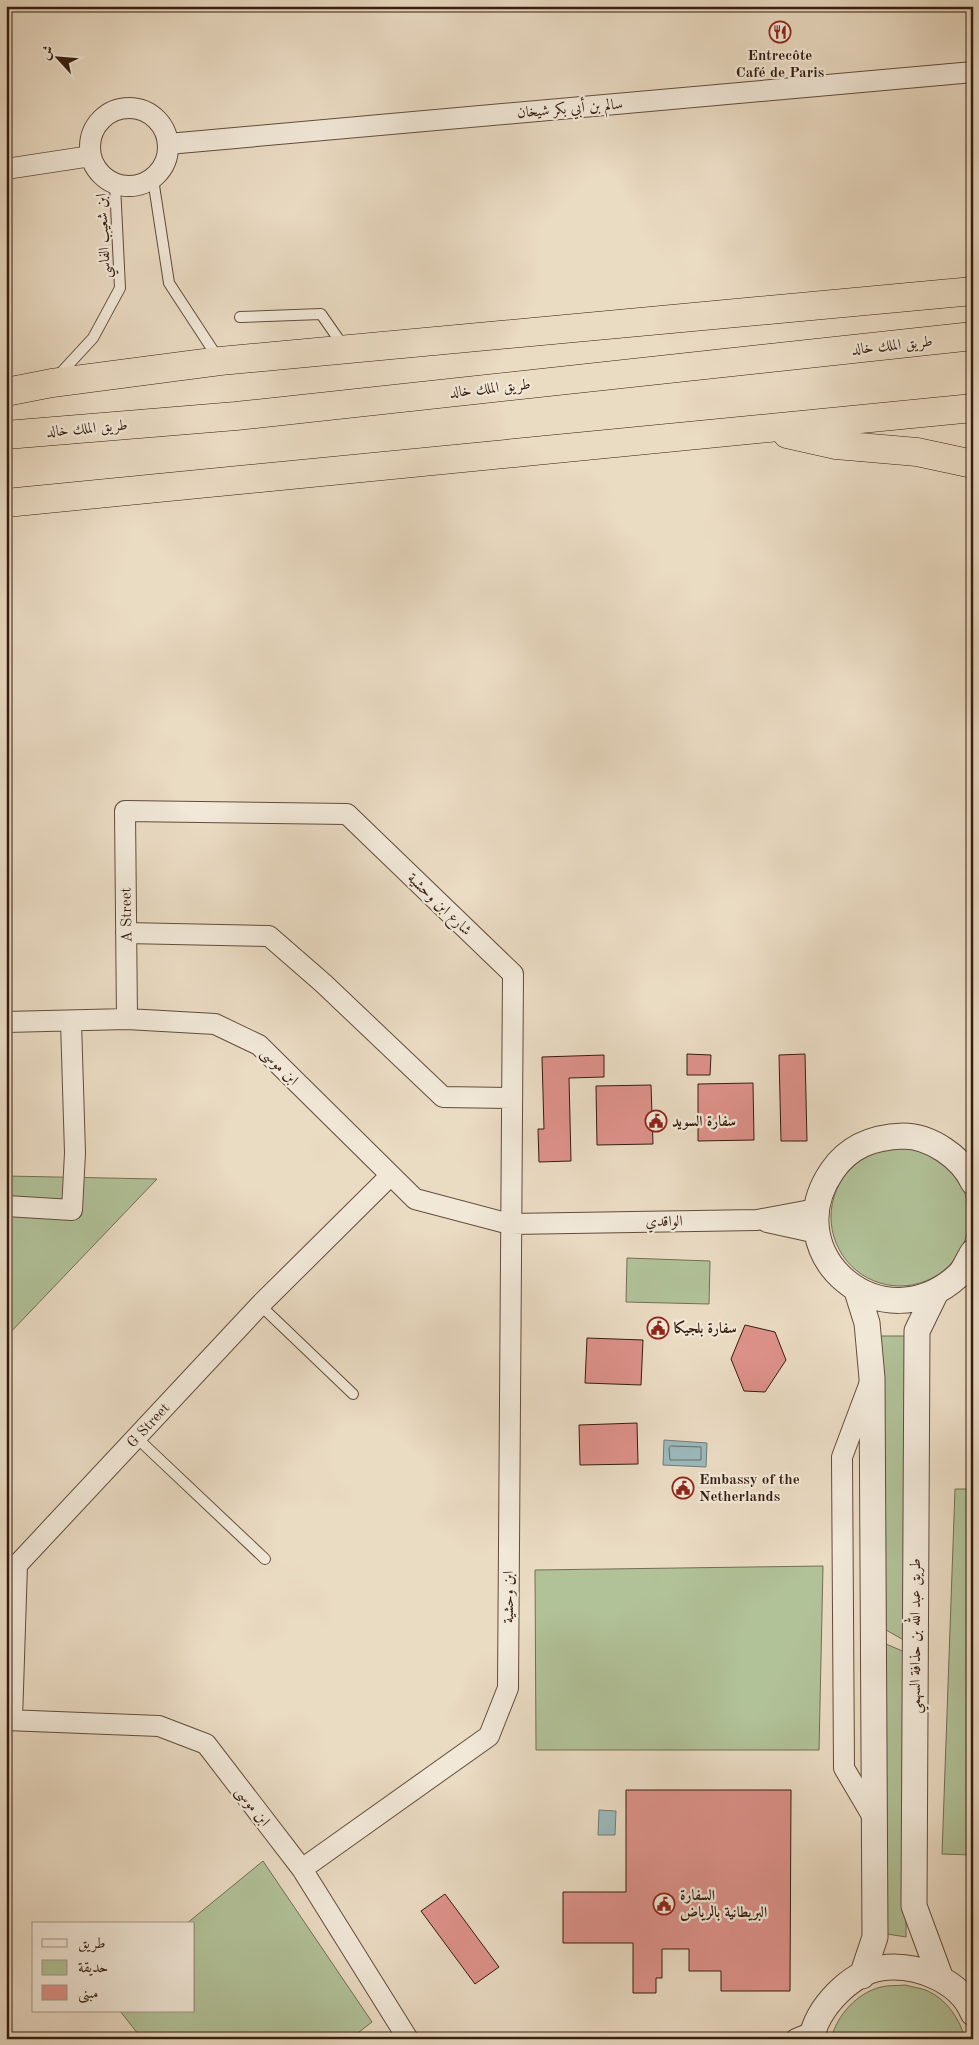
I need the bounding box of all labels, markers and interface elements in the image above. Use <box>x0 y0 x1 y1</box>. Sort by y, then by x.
restaurant icon: Entrecôte Café de Paris <box>768 20 792 44</box>
north arrow <box>32 32 82 82</box>
text: ش <box>38 43 57 62</box>
place label: Entrecôte Café de Paris <box>736 49 824 81</box>
street label: سالم بن أبي بكر شيخان <box>516 92 624 126</box>
street label: ابن شعيب الفاسي <box>95 193 119 279</box>
street label: طريق الملك خالد <box>851 335 934 359</box>
street label: طريق الملك خالد <box>449 378 532 402</box>
street label: طريق الملك خالد <box>46 418 128 442</box>
street label: شارع ابن وحشية <box>401 871 474 942</box>
street label: A Street <box>120 887 135 943</box>
street label: ابن موسى <box>256 1046 300 1090</box>
public building icon: سفارة السويد <box>644 1109 668 1133</box>
place label: سفارة السويد <box>672 1114 736 1130</box>
street label: الواقدي <box>645 1215 683 1233</box>
public building icon: سفارة بلجيكا <box>646 1316 670 1340</box>
place label: سفارة بلجيكا <box>674 1319 737 1337</box>
street label: G Street <box>125 1401 173 1451</box>
place label: Embassy of the Netherlands <box>699 1473 800 1505</box>
public building icon: Embassy of the Netherlands <box>671 1476 695 1500</box>
street label: طريق عبد الله بن حذافة السهمي <box>903 1558 929 1714</box>
street label: ابن وحشية <box>502 1571 517 1623</box>
street label: ابن موسى <box>230 1784 272 1831</box>
place label: السفارة البريطانية بالرياض <box>680 1888 767 1922</box>
public building icon: السفارة البريطانية بالرياض <box>652 1892 676 1916</box>
legend <box>32 1922 195 2012</box>
text: طريق <box>78 1937 105 1953</box>
text: حديقة <box>78 1961 108 1976</box>
text: مبنى <box>78 1987 98 2004</box>

